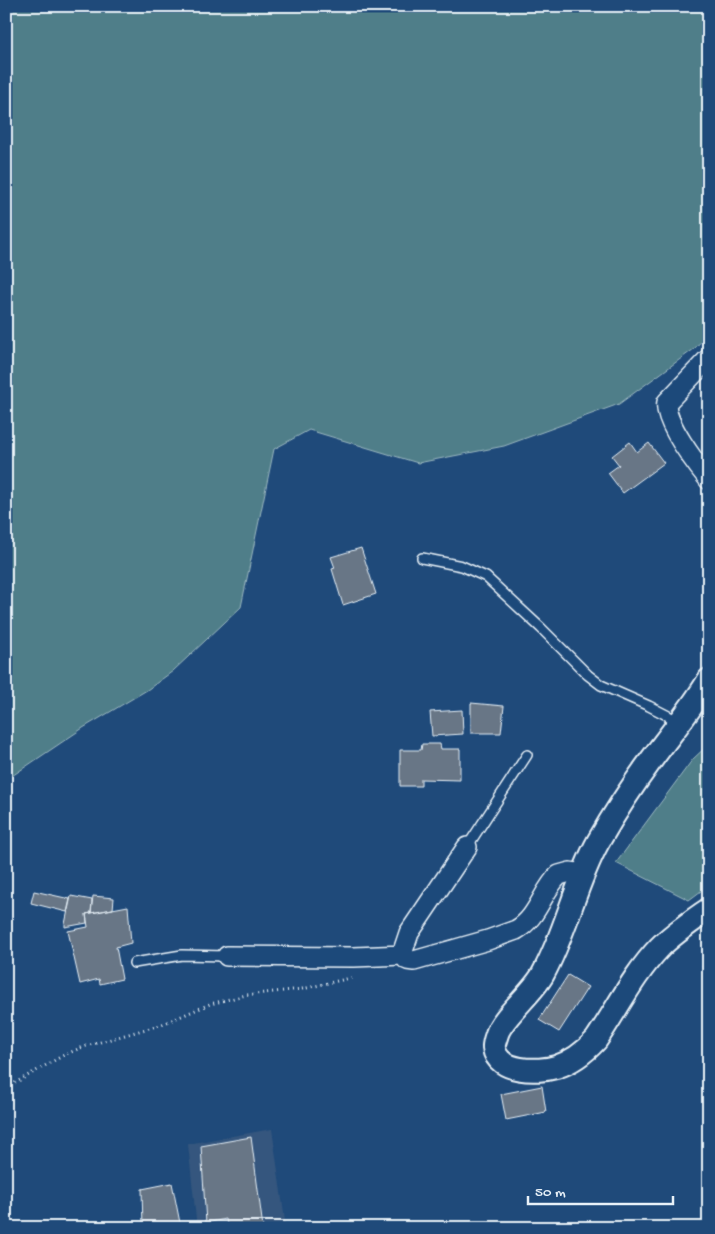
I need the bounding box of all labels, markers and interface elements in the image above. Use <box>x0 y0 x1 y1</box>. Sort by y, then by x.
scale bar <box>528 1174 672 1206</box>
text: 50 m <box>535 1184 566 1202</box>

